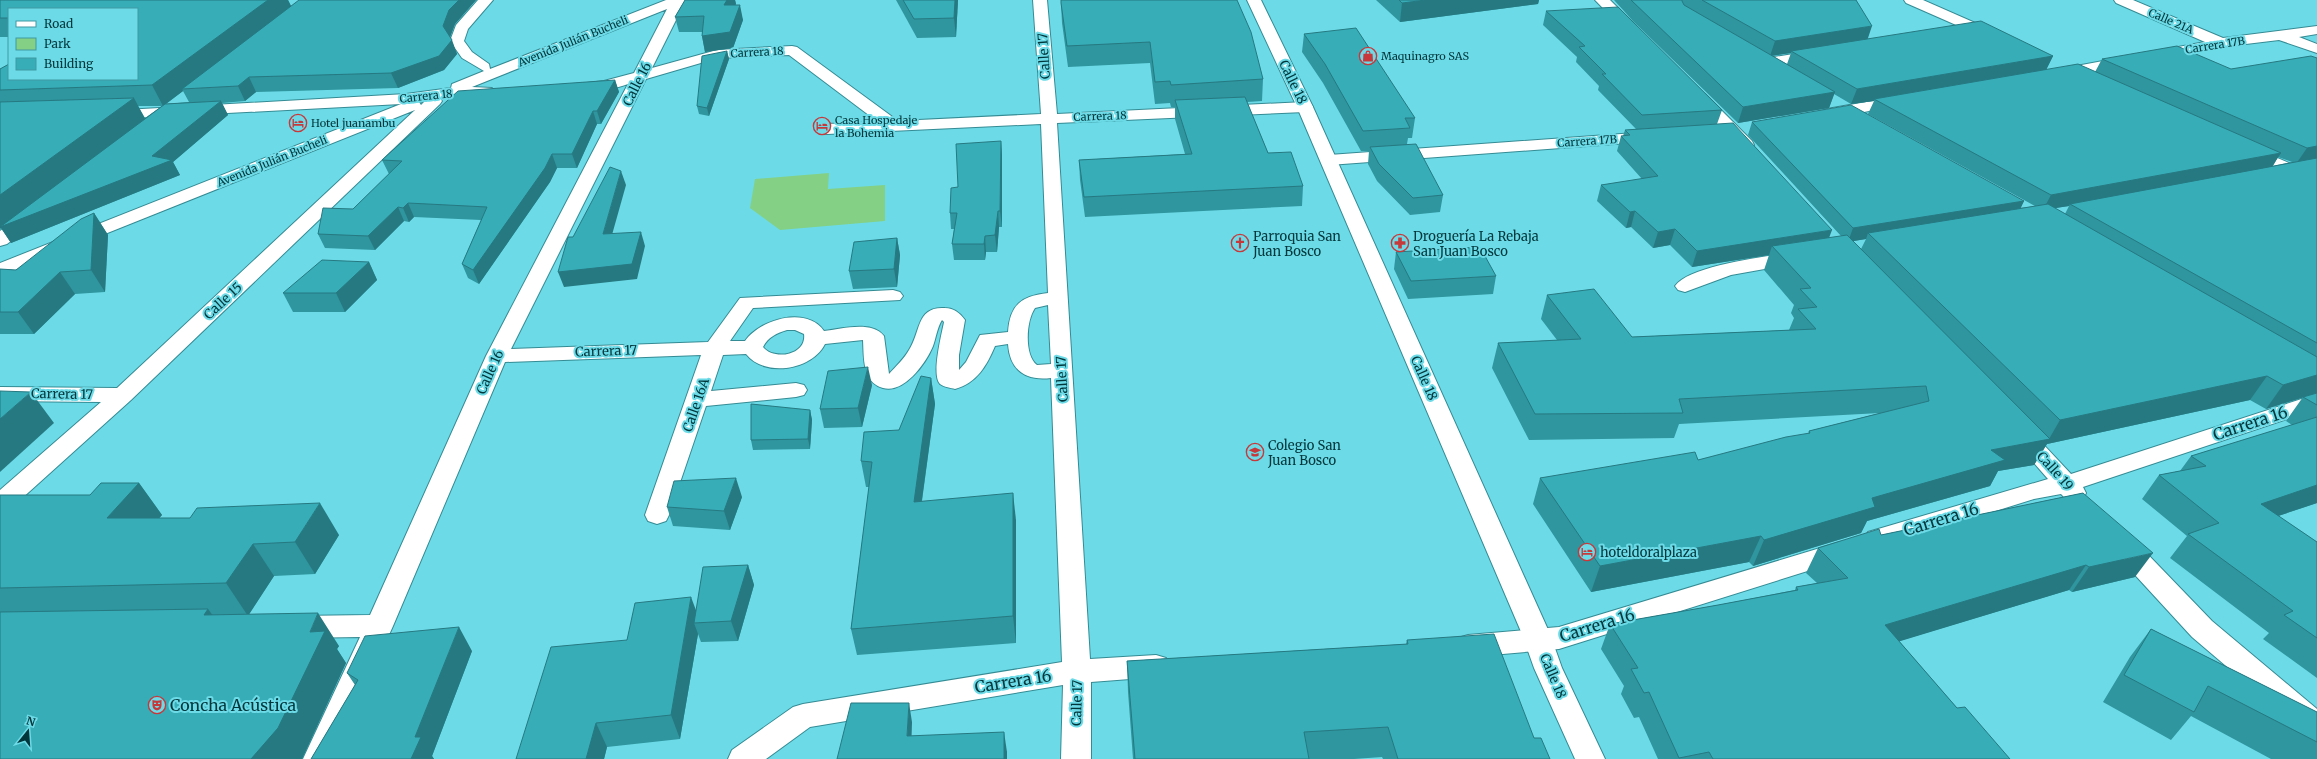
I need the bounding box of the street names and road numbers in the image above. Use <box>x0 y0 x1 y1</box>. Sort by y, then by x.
street label: Calle 21A <box>2146 5 2196 37</box>
street label: Avenida Julián Bucheli <box>515 12 631 70</box>
street label: Calle 17 <box>1034 32 1054 80</box>
street label: Carrera 17B <box>2184 33 2246 57</box>
street label: Carrera 18 <box>730 44 784 60</box>
street label: Calle 18 <box>1275 57 1311 107</box>
street label: Calle 16 <box>619 59 655 109</box>
street label: Carrera 18 <box>399 86 454 106</box>
street label: Carrera 18 <box>1073 108 1127 124</box>
street label: Avenida Julián Bucheli <box>214 132 330 190</box>
street label: Carrera 17B <box>1557 132 1618 150</box>
street label: Calle 15 <box>200 279 246 323</box>
street label: Carrera 17 <box>575 341 638 361</box>
street label: Calle 16 <box>473 347 507 397</box>
street label: Calle 18 <box>1407 353 1441 403</box>
street label: Calle 17 <box>1052 355 1072 402</box>
street label: Calle 16A <box>679 375 713 434</box>
street label: Carrera 17 <box>31 385 94 403</box>
street label: Carrera 16 <box>2210 401 2290 444</box>
street label: Calle 19 <box>2033 448 2077 494</box>
street label: Carrera 16 <box>1901 498 1981 540</box>
street label: Carrera 16 <box>1557 604 1637 646</box>
street label: Calle 18 <box>1536 651 1570 701</box>
street label: Carrera 16 <box>973 665 1053 697</box>
street label: Calle 17 <box>1068 679 1086 726</box>

